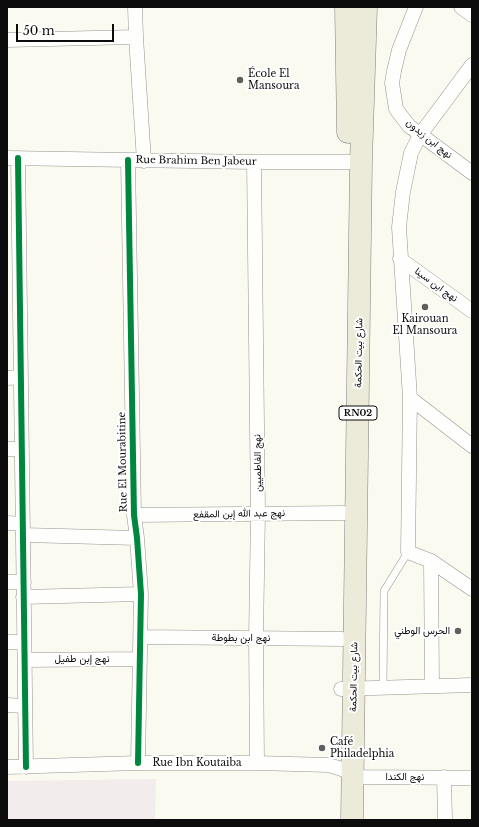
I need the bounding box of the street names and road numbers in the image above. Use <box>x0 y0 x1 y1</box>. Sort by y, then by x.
street label: نهج ابن زيدون <box>403 117 455 161</box>
street label: Rue Brahim Ben Jabeur <box>135 154 257 168</box>
street label: نهج ابن سينا <box>412 265 460 305</box>
street label: شارع بيت الحكمة <box>352 318 366 388</box>
road number: RN02 <box>339 406 377 420</box>
street label: Rue El Mourabitine <box>116 412 130 512</box>
street label: نهج الفاطميين <box>251 434 265 492</box>
street label: نهج عبد الله إبن المقفع <box>193 507 285 521</box>
street label: نهج ابن بطوطة <box>212 632 270 644</box>
street label: شارع بيت الحكمة <box>347 642 361 712</box>
street label: نهج إبن طفيل <box>54 653 110 665</box>
street label: Rue Ibn Koutaiba <box>152 757 242 769</box>
street label: نهج الكندا <box>386 771 424 783</box>

